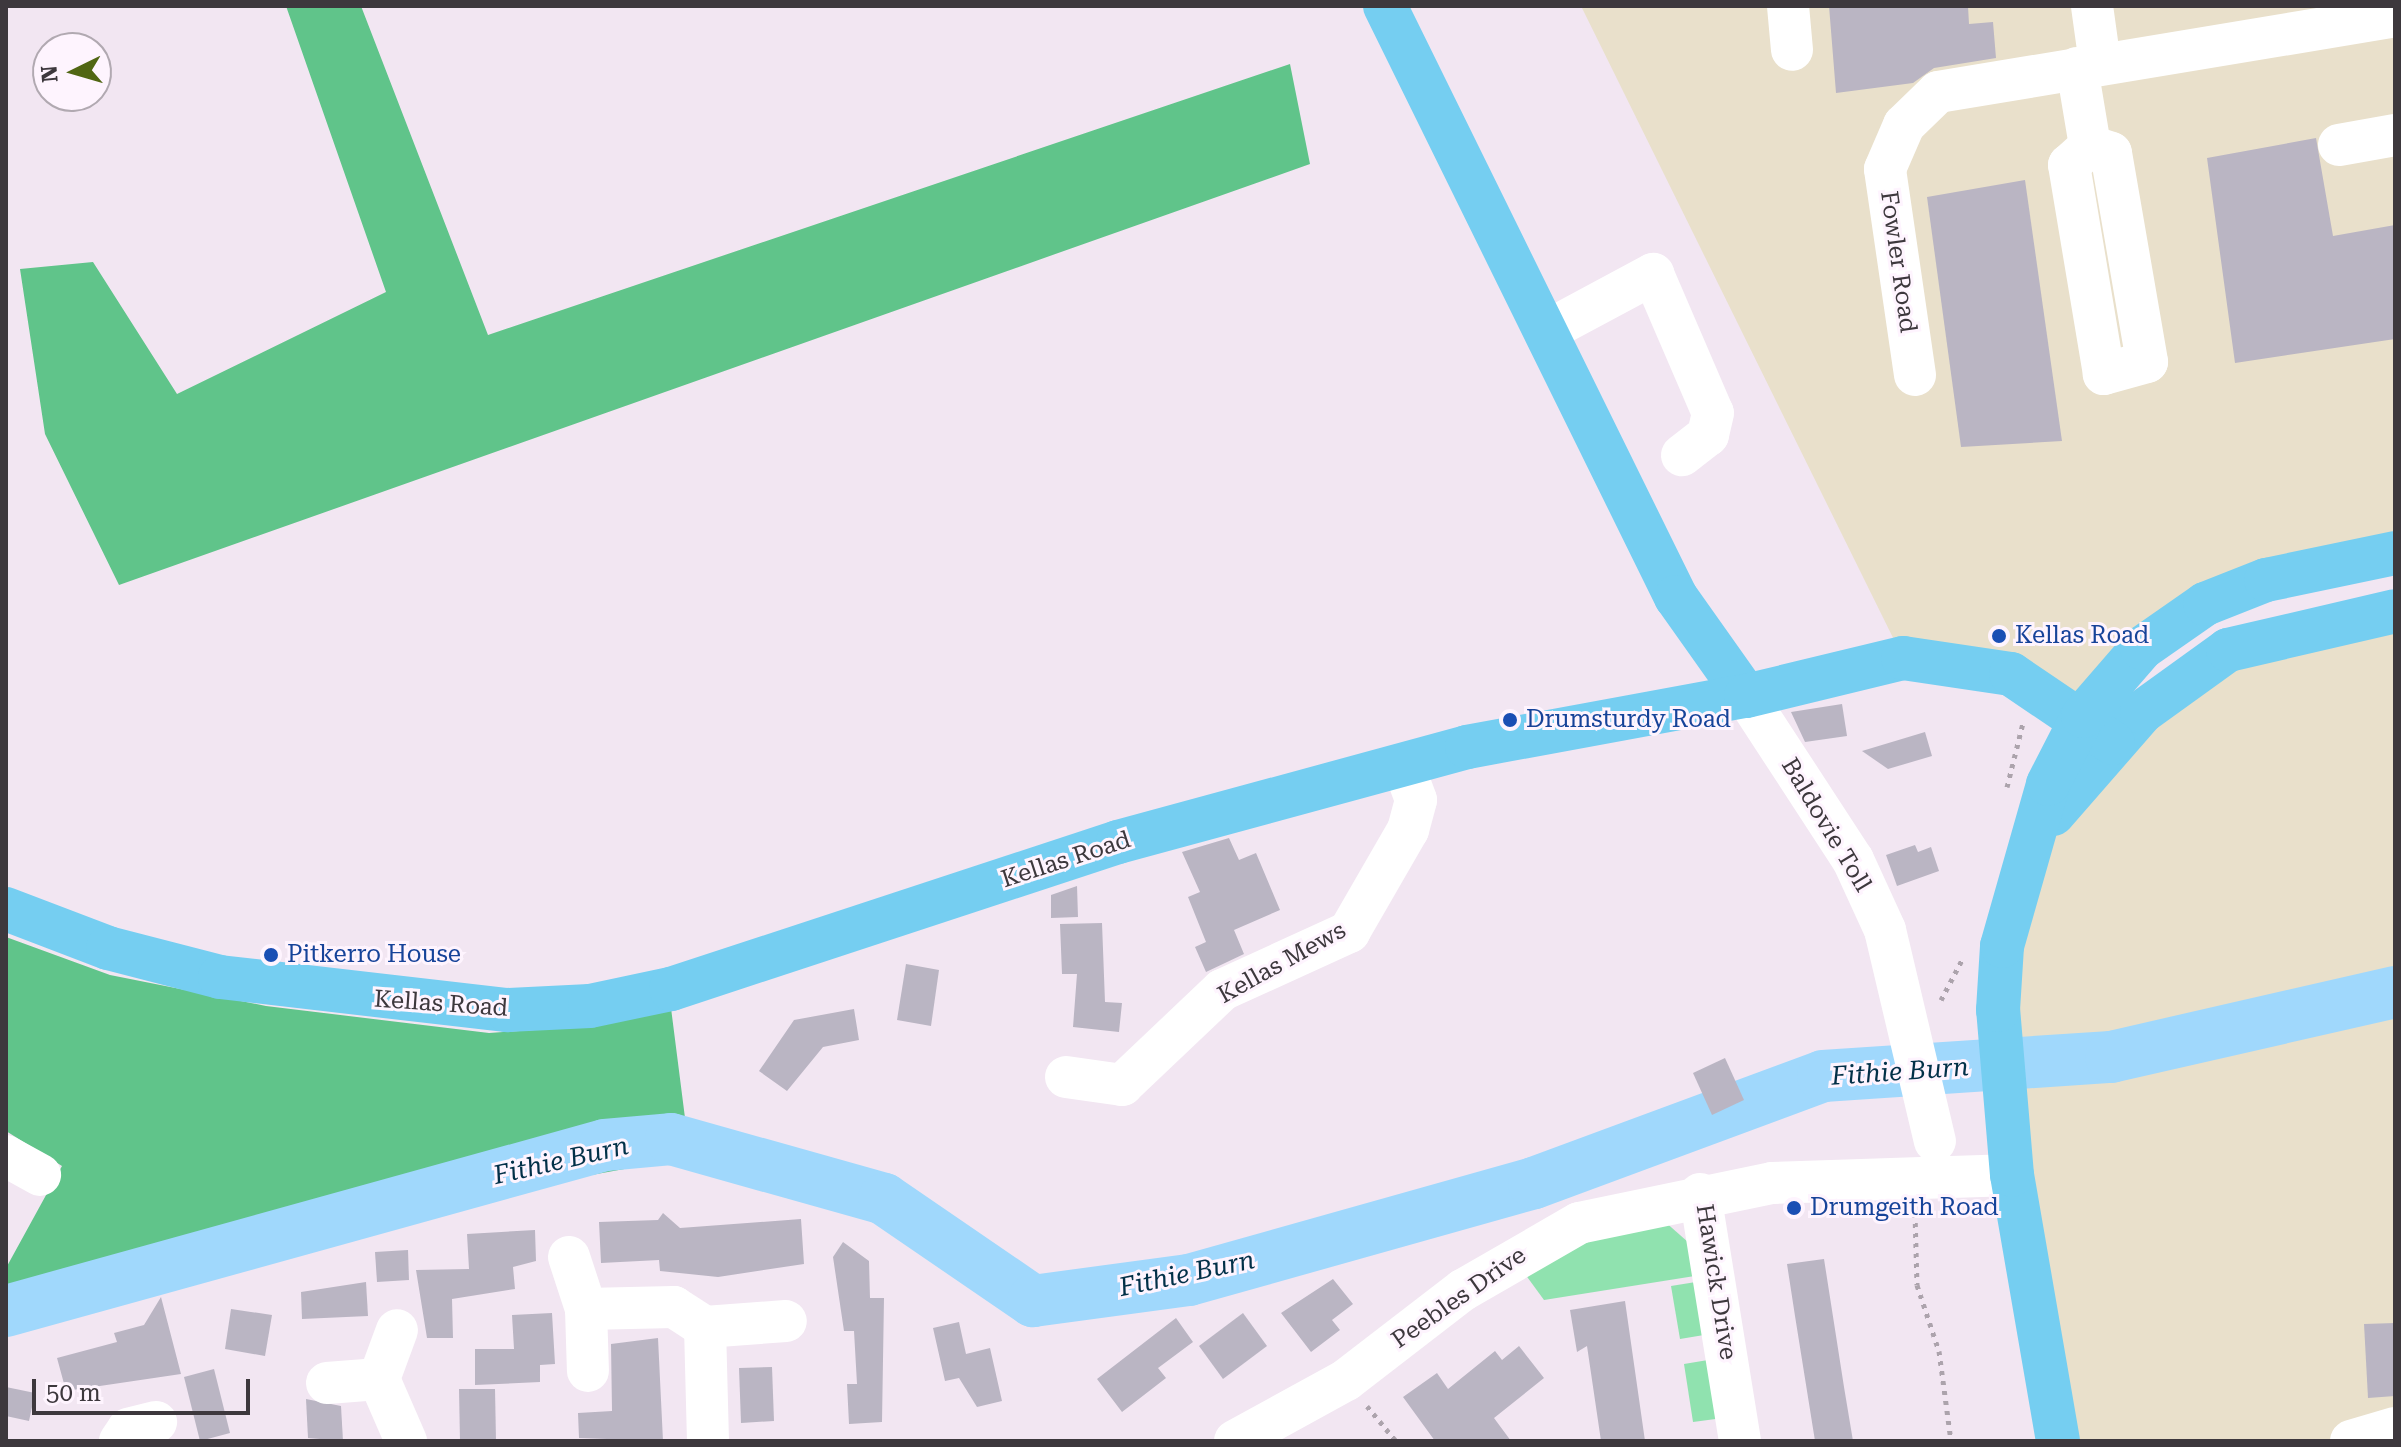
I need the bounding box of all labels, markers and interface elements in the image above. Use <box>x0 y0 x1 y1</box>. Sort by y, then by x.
north arrow <box>32 32 112 112</box>
text: N <box>36 64 63 84</box>
street label: Fowler Road <box>1874 189 1922 335</box>
place label: Kellas Road <box>2015 622 2149 650</box>
marker: Kellas Road <box>1990 627 2008 645</box>
place label: Drumsturdy Road <box>1526 706 1731 734</box>
marker: Drumsturdy Road <box>1501 711 1519 729</box>
street label: Baldovie Toll <box>1775 753 1877 897</box>
street label: Kellas Road <box>998 826 1134 894</box>
street label: Kellas Mews <box>1213 916 1351 1010</box>
place label: Pitkerro House <box>287 941 461 969</box>
marker: Pitkerro House <box>262 946 280 964</box>
street label: Kellas Road <box>373 985 509 1023</box>
water label: Fithie Burn <box>1830 1052 1970 1092</box>
water label: Fithie Burn <box>490 1130 632 1192</box>
place label: Drumgeith Road <box>1810 1194 1999 1222</box>
marker: Drumgeith Road <box>1785 1199 1803 1217</box>
street label: Hawick Drive <box>1689 1202 1743 1362</box>
street label: Peebles Drive <box>1386 1241 1532 1355</box>
water label: Fithie Burn <box>1116 1244 1258 1304</box>
scale bar <box>36 1363 254 1413</box>
text: 50 m <box>46 1379 101 1407</box>

